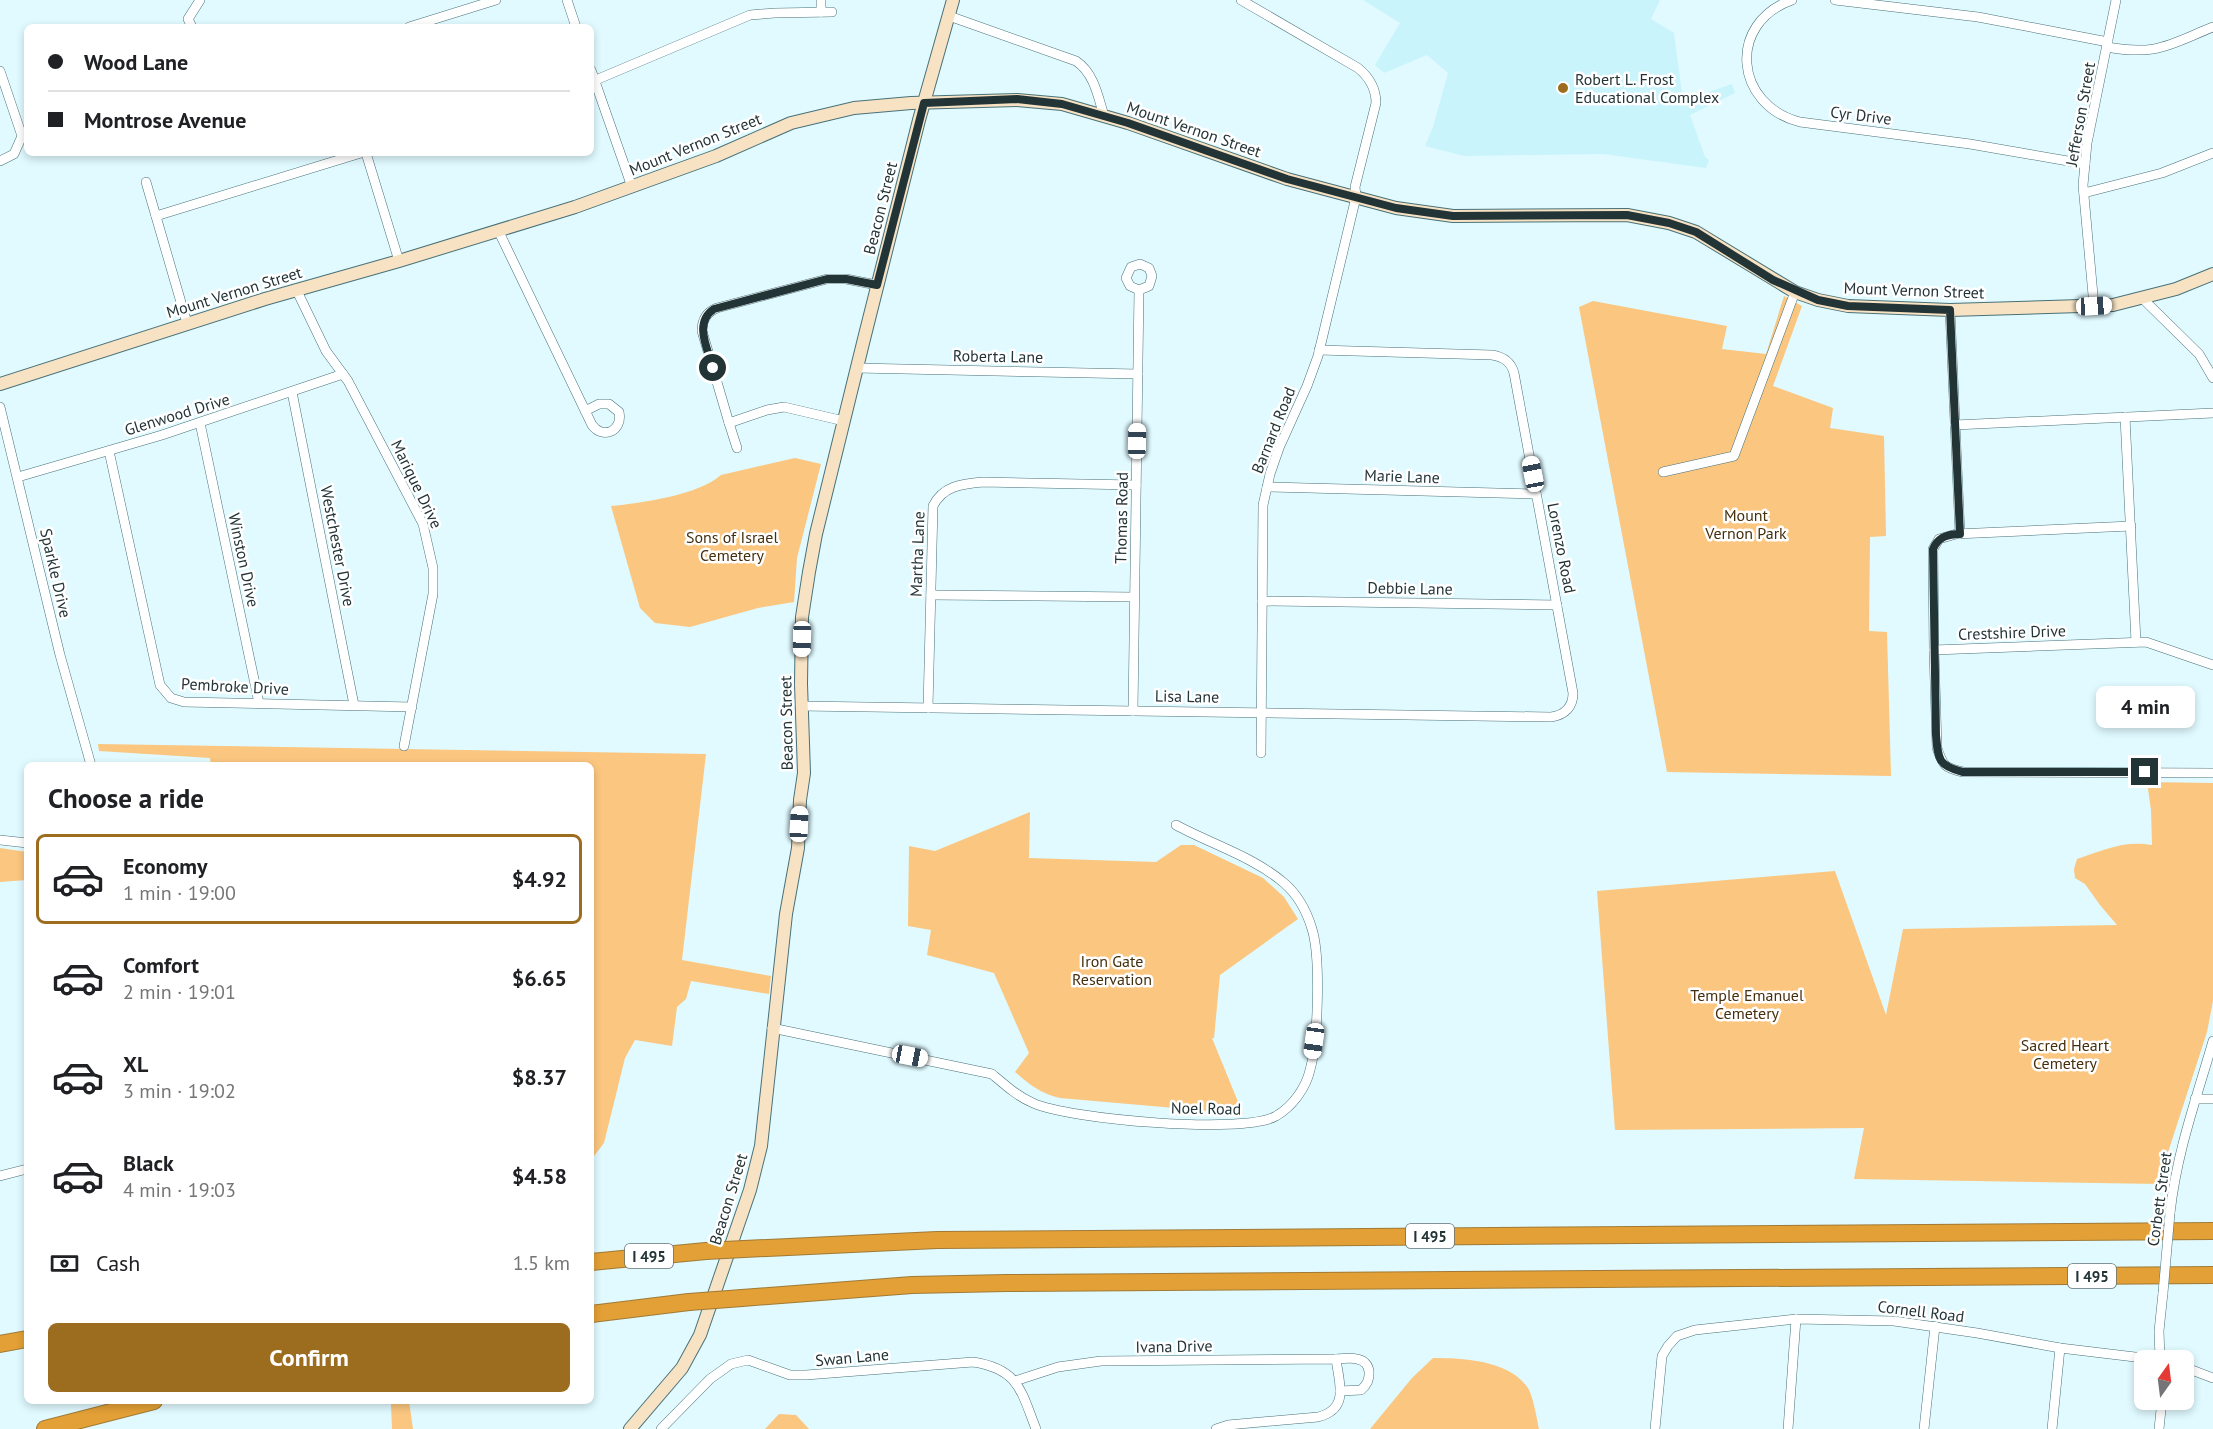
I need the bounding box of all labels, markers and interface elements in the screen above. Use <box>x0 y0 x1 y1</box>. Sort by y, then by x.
text: Wood Lane <box>84 48 188 76</box>
street label: Jefferson Street <box>2061 60 2099 169</box>
place label: Robert L. Frost Educational Complex <box>1575 69 1719 107</box>
marker: Robert L. Frost Educational Complex <box>1556 81 1570 95</box>
street label: Mount Vernon Street <box>1124 97 1264 162</box>
street label: Cyr Drive <box>1829 101 1893 129</box>
text: Montrose Avenue <box>84 106 246 134</box>
street label: Mount Vernon Street <box>626 108 765 180</box>
street label: Beacon Street <box>859 159 901 256</box>
street label: Mount Vernon Street <box>164 262 305 322</box>
street label: Mount Vernon Street <box>1843 278 1985 302</box>
car <box>2076 296 2112 316</box>
street label: Roberta Lane <box>953 345 1043 367</box>
route start <box>699 354 726 381</box>
street label: Barnard Road <box>1247 384 1299 476</box>
street label: Glenwood Drive <box>122 389 232 439</box>
car <box>1128 423 1146 459</box>
street label: Marique Drive <box>387 437 447 531</box>
car <box>1521 455 1545 493</box>
street label: Marie Lane <box>1364 465 1440 487</box>
street label: Thomas Road <box>1110 472 1132 564</box>
street label: Westchester Drive <box>316 484 360 608</box>
street label: Lorenzo Road <box>1543 501 1581 595</box>
park label: Mount Vernon Park <box>1704 505 1787 543</box>
street label: Winston Drive <box>224 511 264 609</box>
street label: Martha Lane <box>906 511 928 597</box>
street label: Sparkle Drive <box>36 526 76 620</box>
park label: Sons of Israel Cemetery <box>686 527 778 565</box>
street label: Debbie Lane <box>1367 577 1453 599</box>
street label: Crestshire Drive <box>1958 620 2066 644</box>
car <box>793 621 811 657</box>
street label: Pembroke Drive <box>181 673 289 699</box>
street label: Beacon Street <box>775 675 797 771</box>
street label: Lisa Lane <box>1155 685 1219 707</box>
callout: 4 min <box>2096 685 2194 727</box>
text: 4 min <box>2121 694 2170 720</box>
route end <box>2131 758 2158 785</box>
text: Choose a ride <box>48 781 204 815</box>
car <box>789 806 809 842</box>
icon: car <box>51 852 105 906</box>
text: Economy <box>123 852 207 880</box>
text: $4.92 <box>512 865 567 893</box>
text: 1 min · 19:00 <box>123 880 236 906</box>
icon: car <box>51 951 105 1005</box>
text: Comfort <box>123 951 199 979</box>
park label: Iron Gate Reservation <box>1072 951 1152 989</box>
text: $6.65 <box>512 964 567 992</box>
text: 2 min · 19:01 <box>123 979 236 1005</box>
park label: Temple Emanuel Cemetery <box>1690 985 1804 1023</box>
car <box>1303 1022 1325 1060</box>
park label: Sacred Heart Cemetery <box>2021 1035 2110 1073</box>
car <box>891 1044 929 1068</box>
icon: car <box>51 1050 105 1104</box>
text: XL <box>123 1050 148 1078</box>
text: $8.37 <box>512 1063 567 1091</box>
text: 3 min · 19:02 <box>123 1078 236 1104</box>
street label: Noel Road <box>1171 1097 1241 1119</box>
icon: car <box>51 1149 105 1203</box>
text: Black <box>123 1149 174 1177</box>
street label: Beacon Street <box>705 1150 752 1247</box>
street label: Corbett Street <box>2142 1150 2176 1248</box>
text: $4.58 <box>512 1162 567 1190</box>
text: 4 min · 19:03 <box>123 1177 236 1203</box>
road number: I 495 <box>1406 1224 1454 1248</box>
road number: I 495 <box>625 1244 673 1268</box>
icon: cash <box>48 1247 81 1280</box>
text: Cash <box>96 1249 140 1277</box>
text: 1.5 km <box>513 1250 570 1276</box>
road number: I 495 <box>2068 1264 2116 1288</box>
street label: Cornell Road <box>1877 1296 1965 1326</box>
button: Confirm <box>48 1323 570 1392</box>
street label: Ivana Drive <box>1135 1335 1213 1357</box>
street label: Swan Lane <box>814 1344 890 1370</box>
north arrow <box>2134 1350 2194 1410</box>
map controls <box>2134 1350 2194 1410</box>

